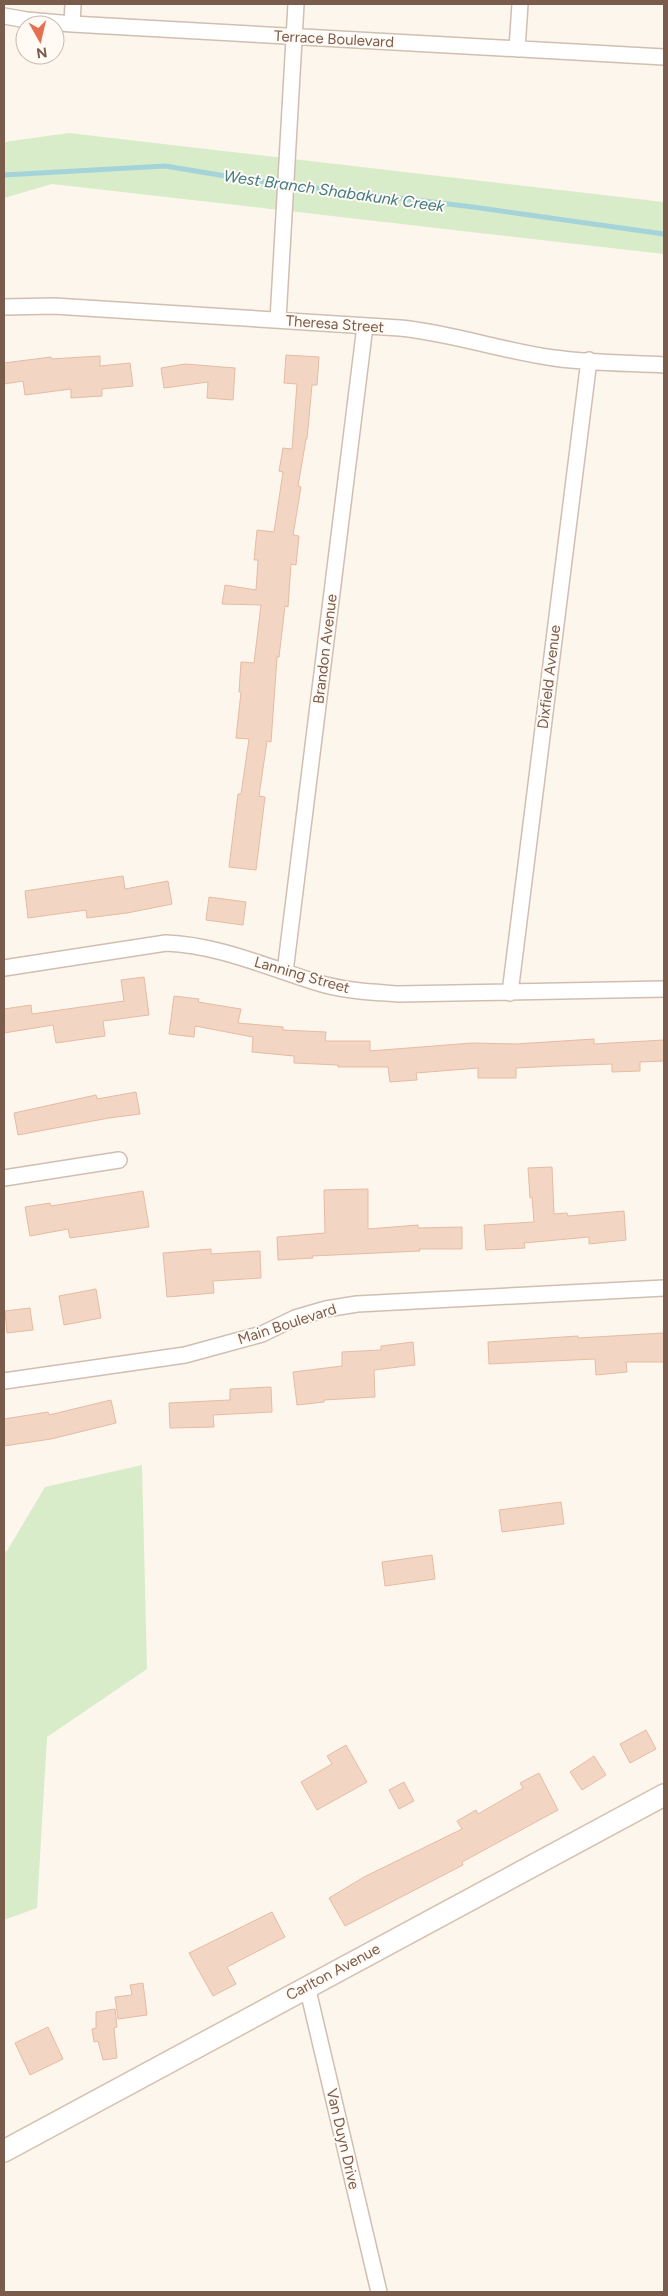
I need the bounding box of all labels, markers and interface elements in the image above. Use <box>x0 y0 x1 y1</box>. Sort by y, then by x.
north arrow <box>15 15 65 65</box>
street label: Terrace Boulevard <box>274 27 394 51</box>
text: N <box>35 43 48 62</box>
water label: West Branch Shabakunk Creek <box>222 166 447 216</box>
street label: Theresa Street <box>285 312 385 336</box>
street label: Brandon Avenue <box>309 593 341 705</box>
street label: Dixfield Avenue <box>534 624 564 730</box>
street label: Lanning Street <box>252 953 352 997</box>
street label: Main Boulevard <box>235 1300 339 1348</box>
street label: Carlton Avenue <box>283 1940 383 2004</box>
street label: Van Duyn Drive <box>323 2087 363 2191</box>

